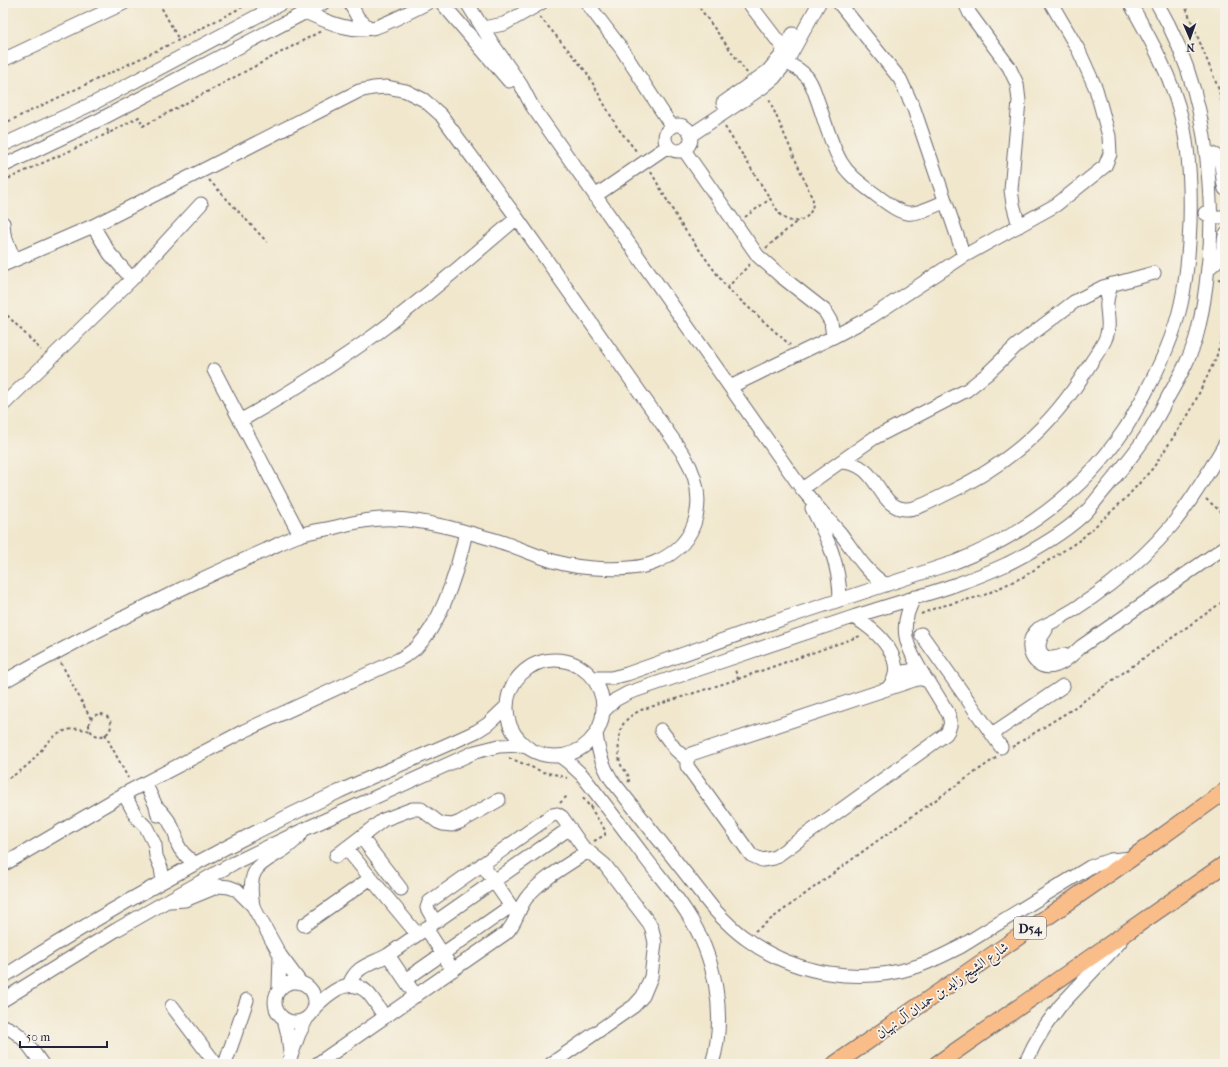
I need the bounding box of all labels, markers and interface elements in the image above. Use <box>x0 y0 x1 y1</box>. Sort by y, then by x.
north arrow <box>1170 18 1210 58</box>
text: N <box>1185 41 1195 54</box>
road number: D54 <box>1014 917 1046 939</box>
street label: شارع الشيخ زايد بن حمدان آل نهيان <box>873 938 1014 1046</box>
scale bar <box>20 1023 107 1049</box>
text: 50 m <box>26 1030 50 1044</box>

